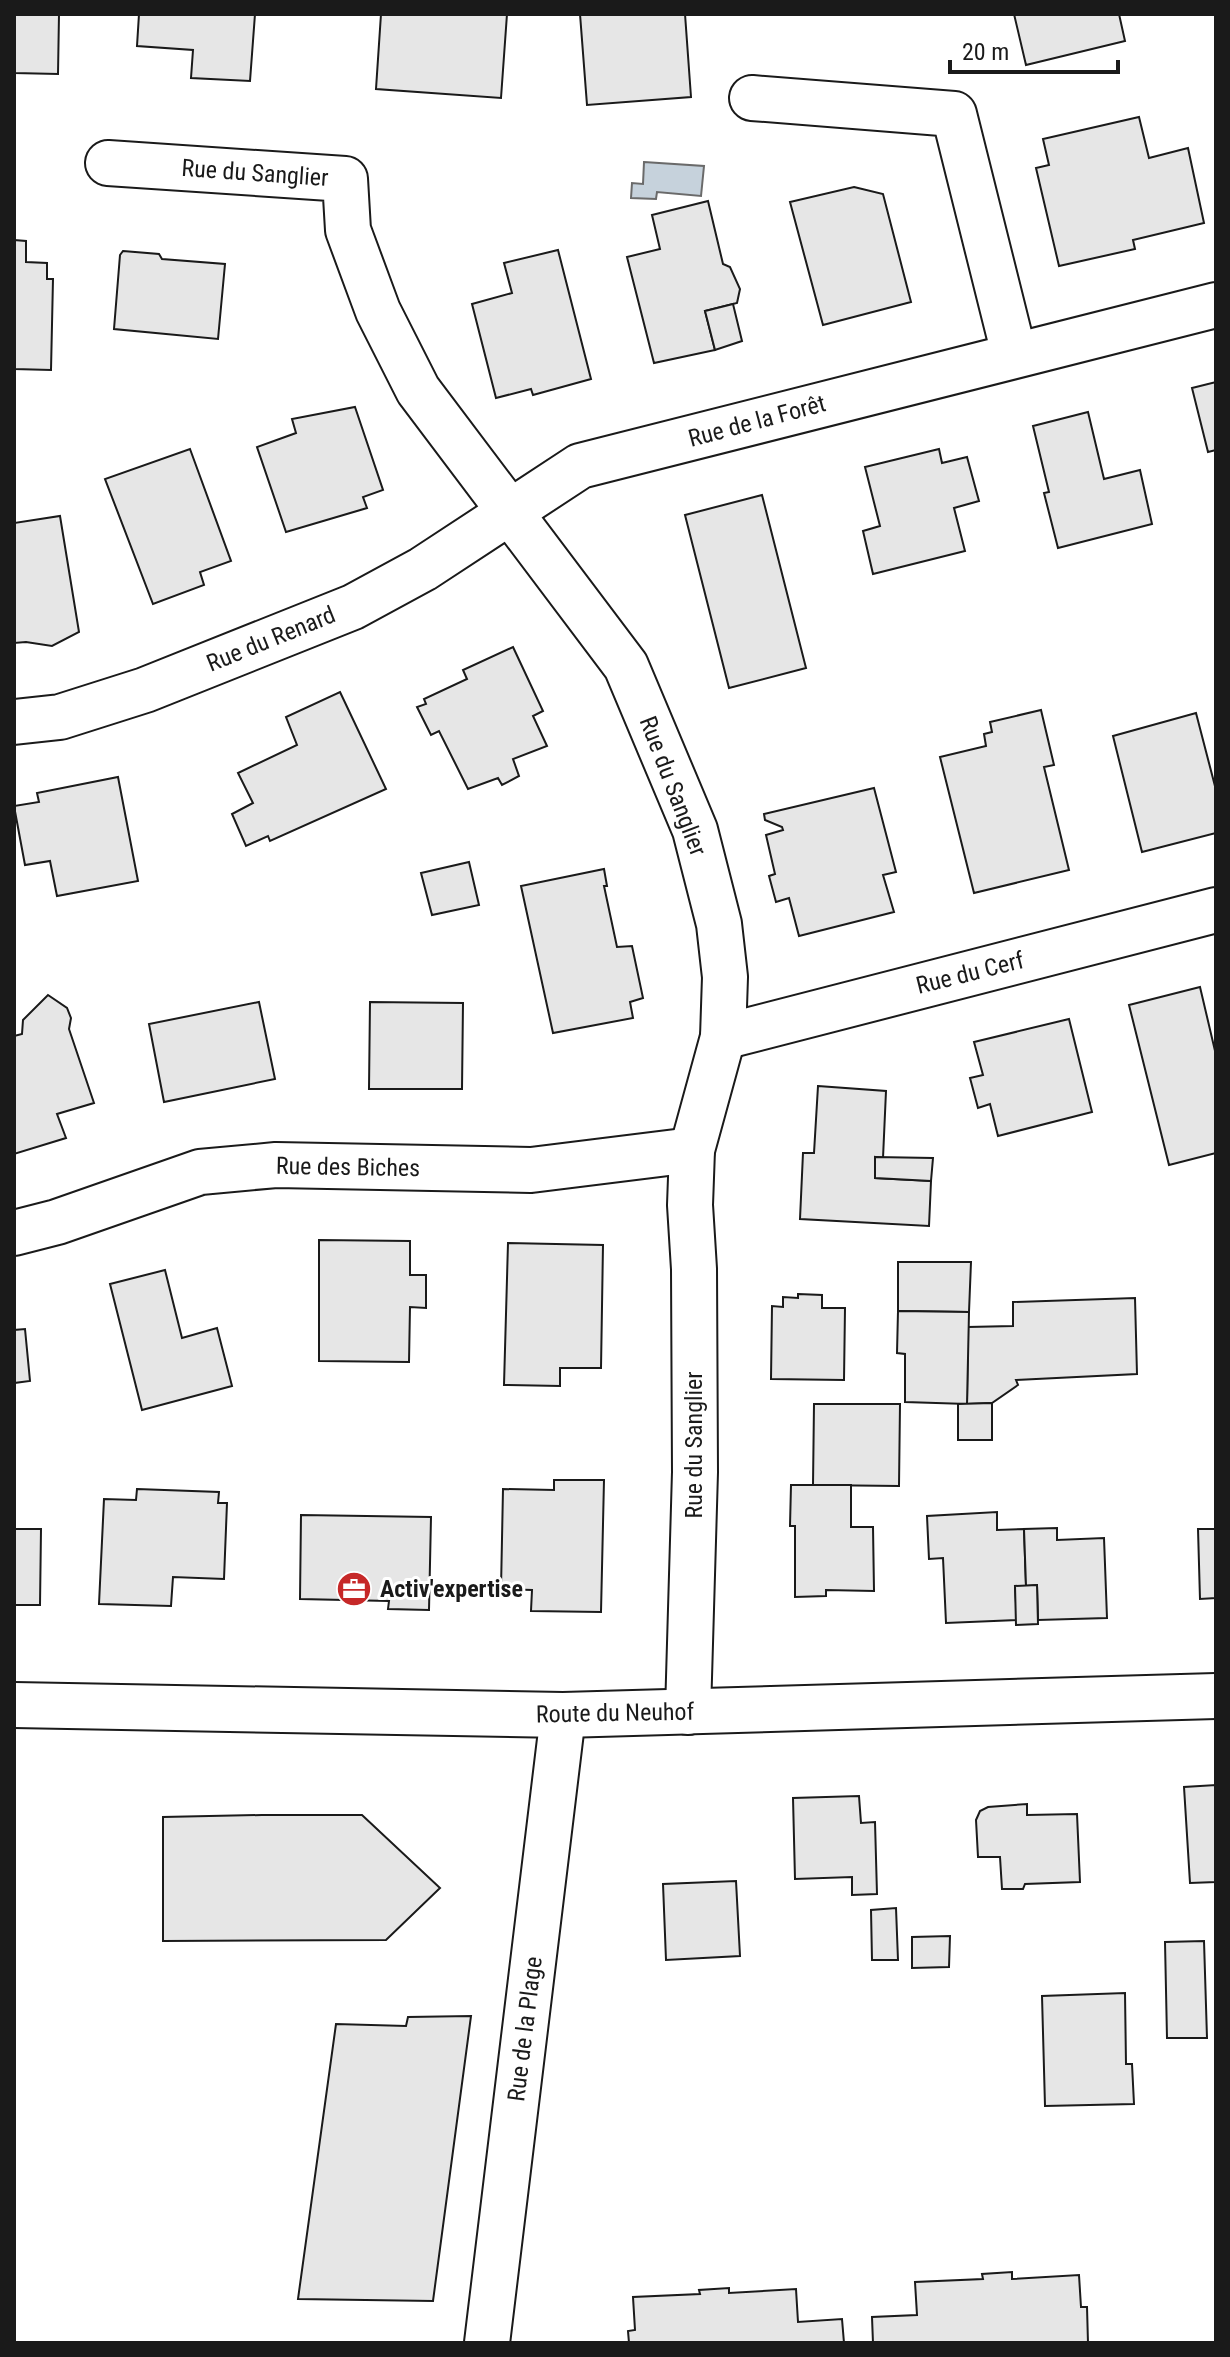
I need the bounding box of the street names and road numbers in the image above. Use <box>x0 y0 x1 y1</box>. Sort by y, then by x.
street label: Rue du Sanglier <box>181 154 329 192</box>
street label: Rue de la Forêt <box>685 389 829 453</box>
street label: Rue du Renard <box>203 601 339 677</box>
street label: Rue du Sanglier <box>634 712 712 860</box>
street label: Rue du Cerf <box>913 946 1027 1000</box>
street label: Rue des Biches <box>276 1152 420 1182</box>
street label: Rue du Sanglier <box>680 1371 708 1519</box>
street label: Route du Neuhof <box>536 1698 695 1728</box>
street label: Rue de la Plage <box>502 1955 548 2103</box>

